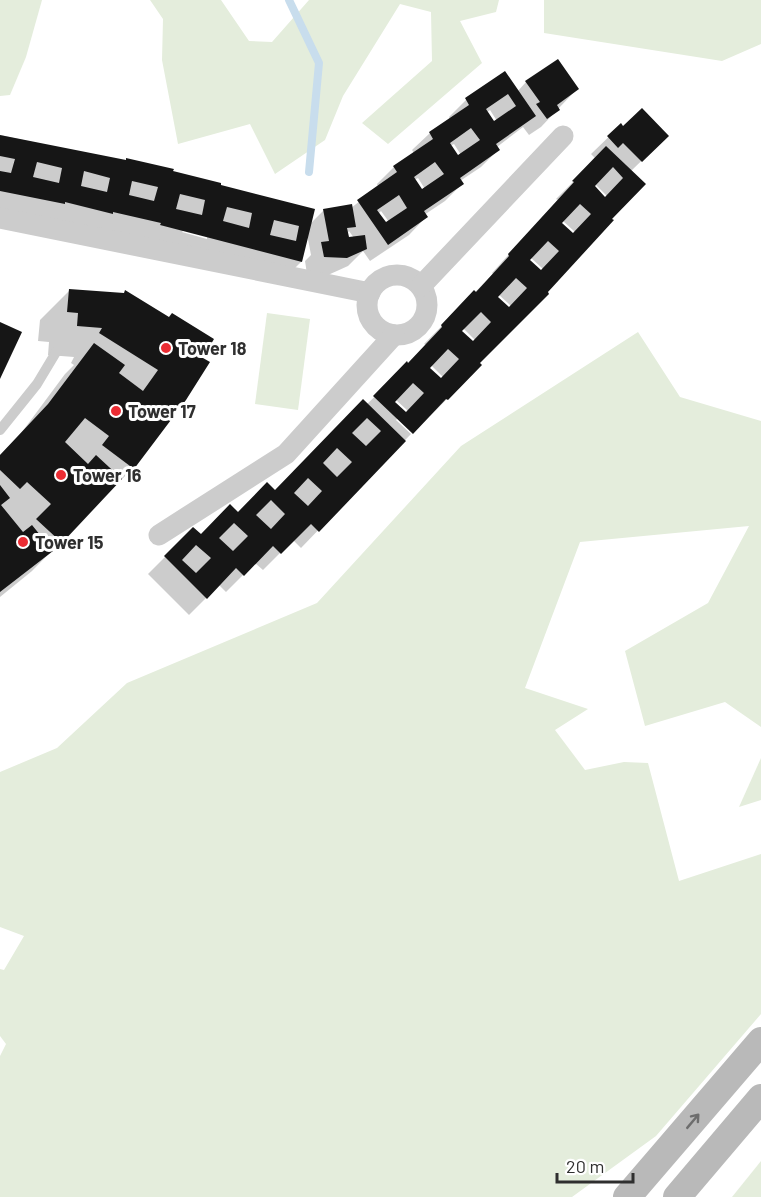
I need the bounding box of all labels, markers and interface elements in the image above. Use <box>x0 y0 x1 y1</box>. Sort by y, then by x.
place label: Tower 18 <box>178 337 247 359</box>
marker: Tower 18 <box>159 341 173 355</box>
place label: Tower 17 <box>128 400 196 422</box>
marker: Tower 17 <box>109 404 123 418</box>
place label: Tower 16 <box>73 464 142 486</box>
marker: Tower 16 <box>54 468 68 482</box>
place label: Tower 15 <box>35 531 104 553</box>
marker: Tower 15 <box>16 535 30 549</box>
one-way arrow <box>687 1113 700 1129</box>
scale bar <box>557 1146 634 1184</box>
text: 20 m <box>566 1155 604 1177</box>

